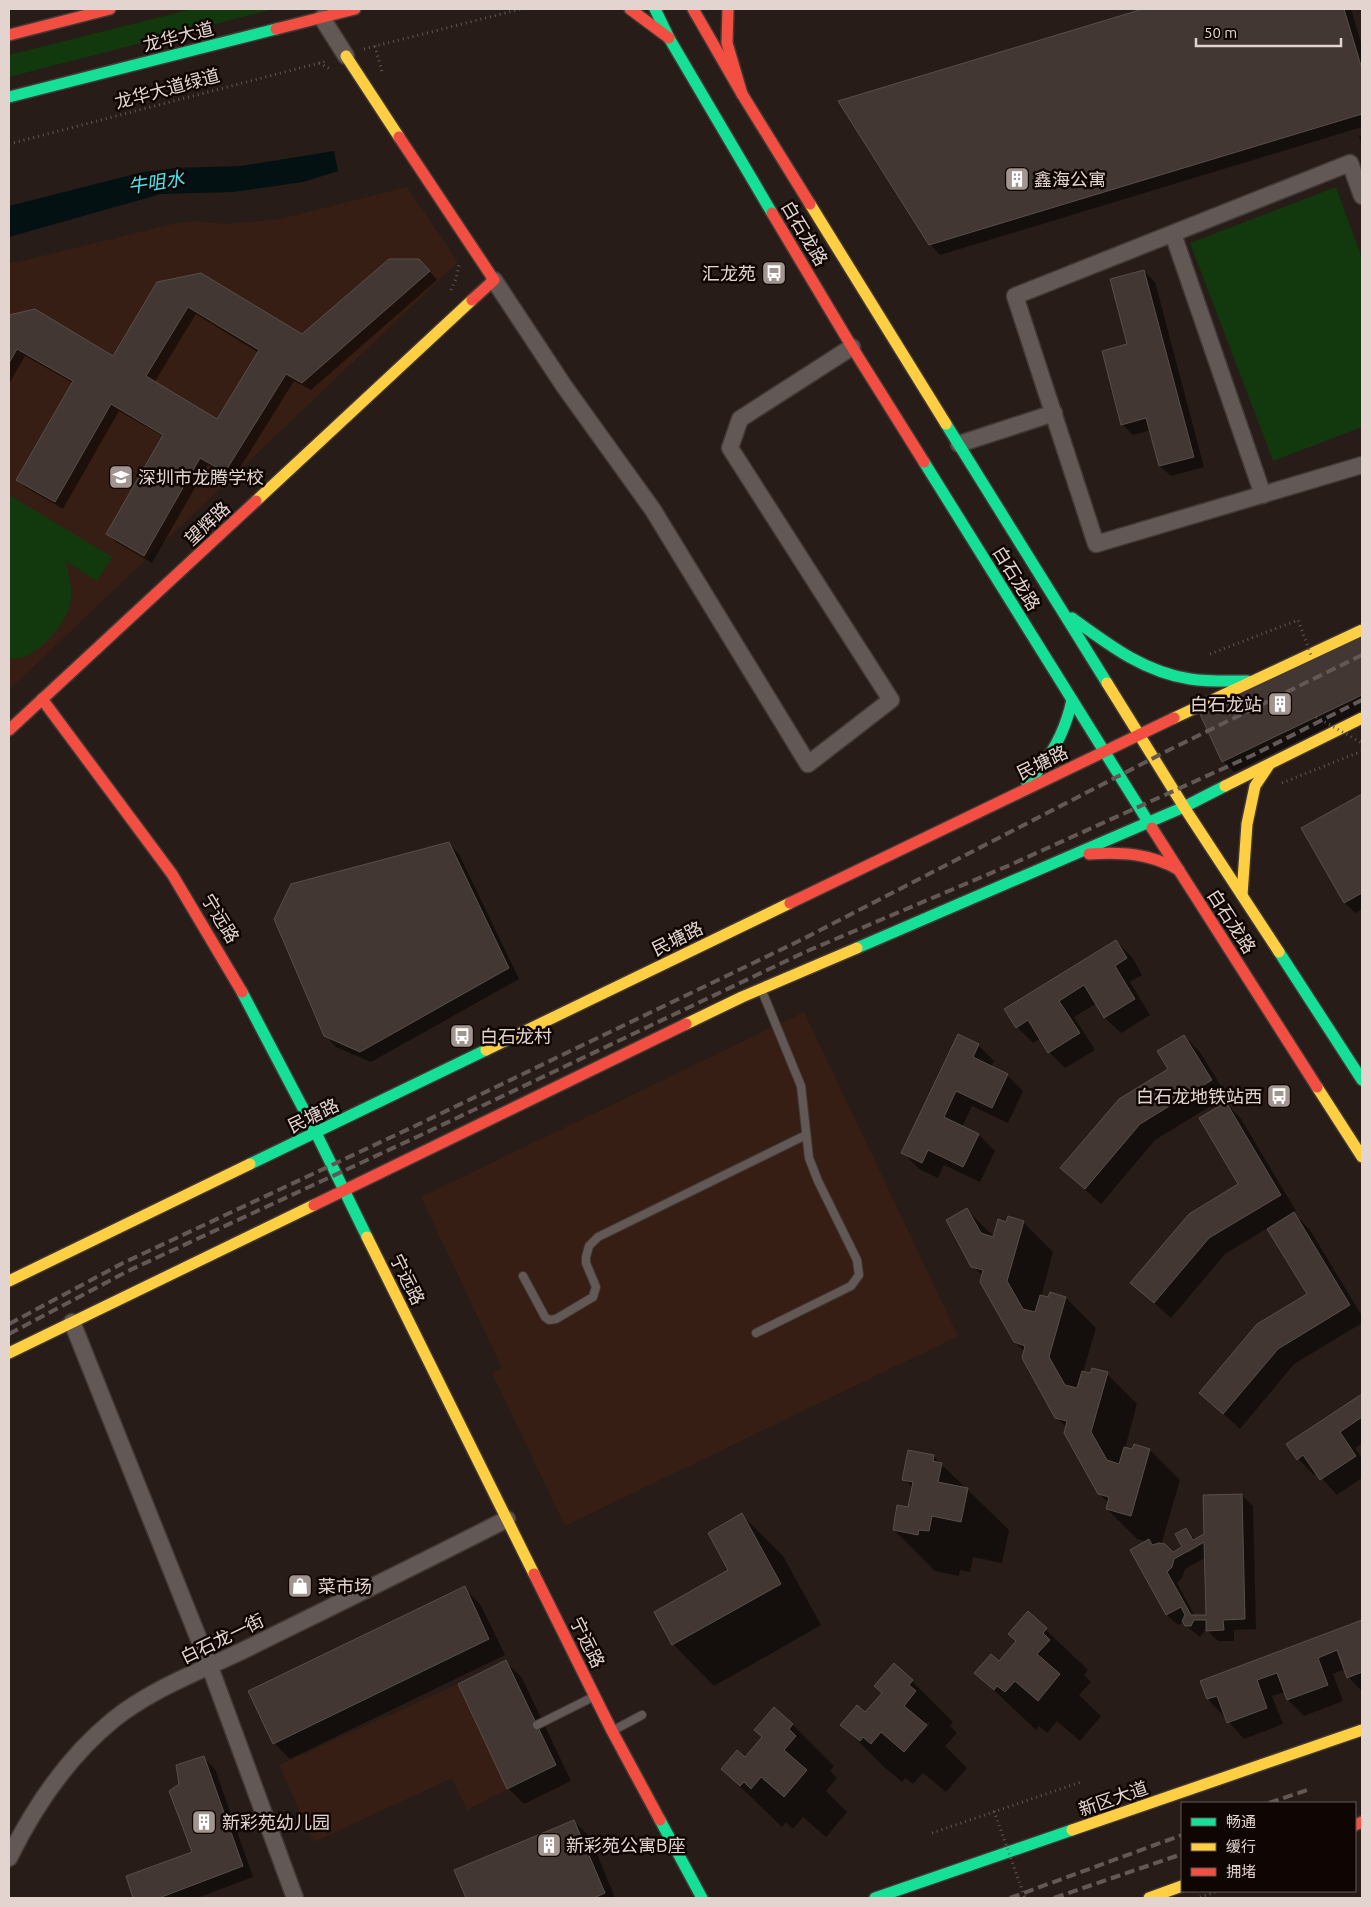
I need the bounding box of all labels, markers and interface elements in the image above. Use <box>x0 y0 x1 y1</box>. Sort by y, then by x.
scale bar <box>1196 15 1341 47</box>
street label: 龙华大道 <box>141 18 215 54</box>
text: 50 m <box>1204 24 1237 41</box>
street label: 龙华大道绿道 <box>112 64 222 112</box>
building icon: 鑫海公寓 <box>1004 166 1030 192</box>
water label: 牛咀水 <box>126 167 187 197</box>
place label: 鑫海公寓 <box>1034 169 1106 189</box>
street label: 白石龙路 <box>778 197 832 269</box>
bus stop icon: 汇龙苑 <box>761 260 787 286</box>
place label: 汇龙苑 <box>702 263 756 283</box>
school or university icon: 深圳市龙腾学校 <box>108 464 134 490</box>
place label: 深圳市龙腾学校 <box>138 467 264 487</box>
street label: 望辉路 <box>180 497 234 549</box>
street label: 白石龙路 <box>989 542 1045 614</box>
building icon: 白石龙站 <box>1267 691 1293 717</box>
place label: 白石龙站 <box>1190 694 1262 714</box>
street label: 民塘路 <box>1013 741 1071 783</box>
street label: 白石龙路 <box>1204 885 1260 957</box>
street label: 宁远路 <box>199 890 243 946</box>
street label: 民塘路 <box>648 917 706 959</box>
bus stop icon: 白石龙村 <box>449 1023 475 1049</box>
place label: 白石龙村 <box>480 1026 552 1046</box>
bus stop icon: 白石龙地铁站西 <box>1266 1083 1292 1109</box>
place label: 白石龙地铁站西 <box>1136 1086 1262 1106</box>
street label: 民塘路 <box>284 1094 342 1136</box>
street label: 宁远路 <box>387 1250 429 1308</box>
shop icon: 菜市场 <box>287 1573 313 1599</box>
place label: 菜市场 <box>318 1576 372 1596</box>
street label: 白石龙一街 <box>177 1609 267 1667</box>
street label: 宁远路 <box>567 1613 609 1671</box>
street label: 新区大道 <box>1076 1777 1150 1819</box>
legend <box>1181 1802 1356 1892</box>
building icon: 新彩苑幼儿园 <box>191 1809 217 1835</box>
place label: 新彩苑幼儿园 <box>222 1812 330 1832</box>
text: 畅通 <box>1226 1813 1256 1830</box>
building icon: 新彩苑公寓B座 <box>536 1832 562 1858</box>
place label: 新彩苑公寓B座 <box>566 1835 685 1855</box>
text: 缓行 <box>1226 1838 1256 1855</box>
text: 拥堵 <box>1226 1863 1256 1880</box>

